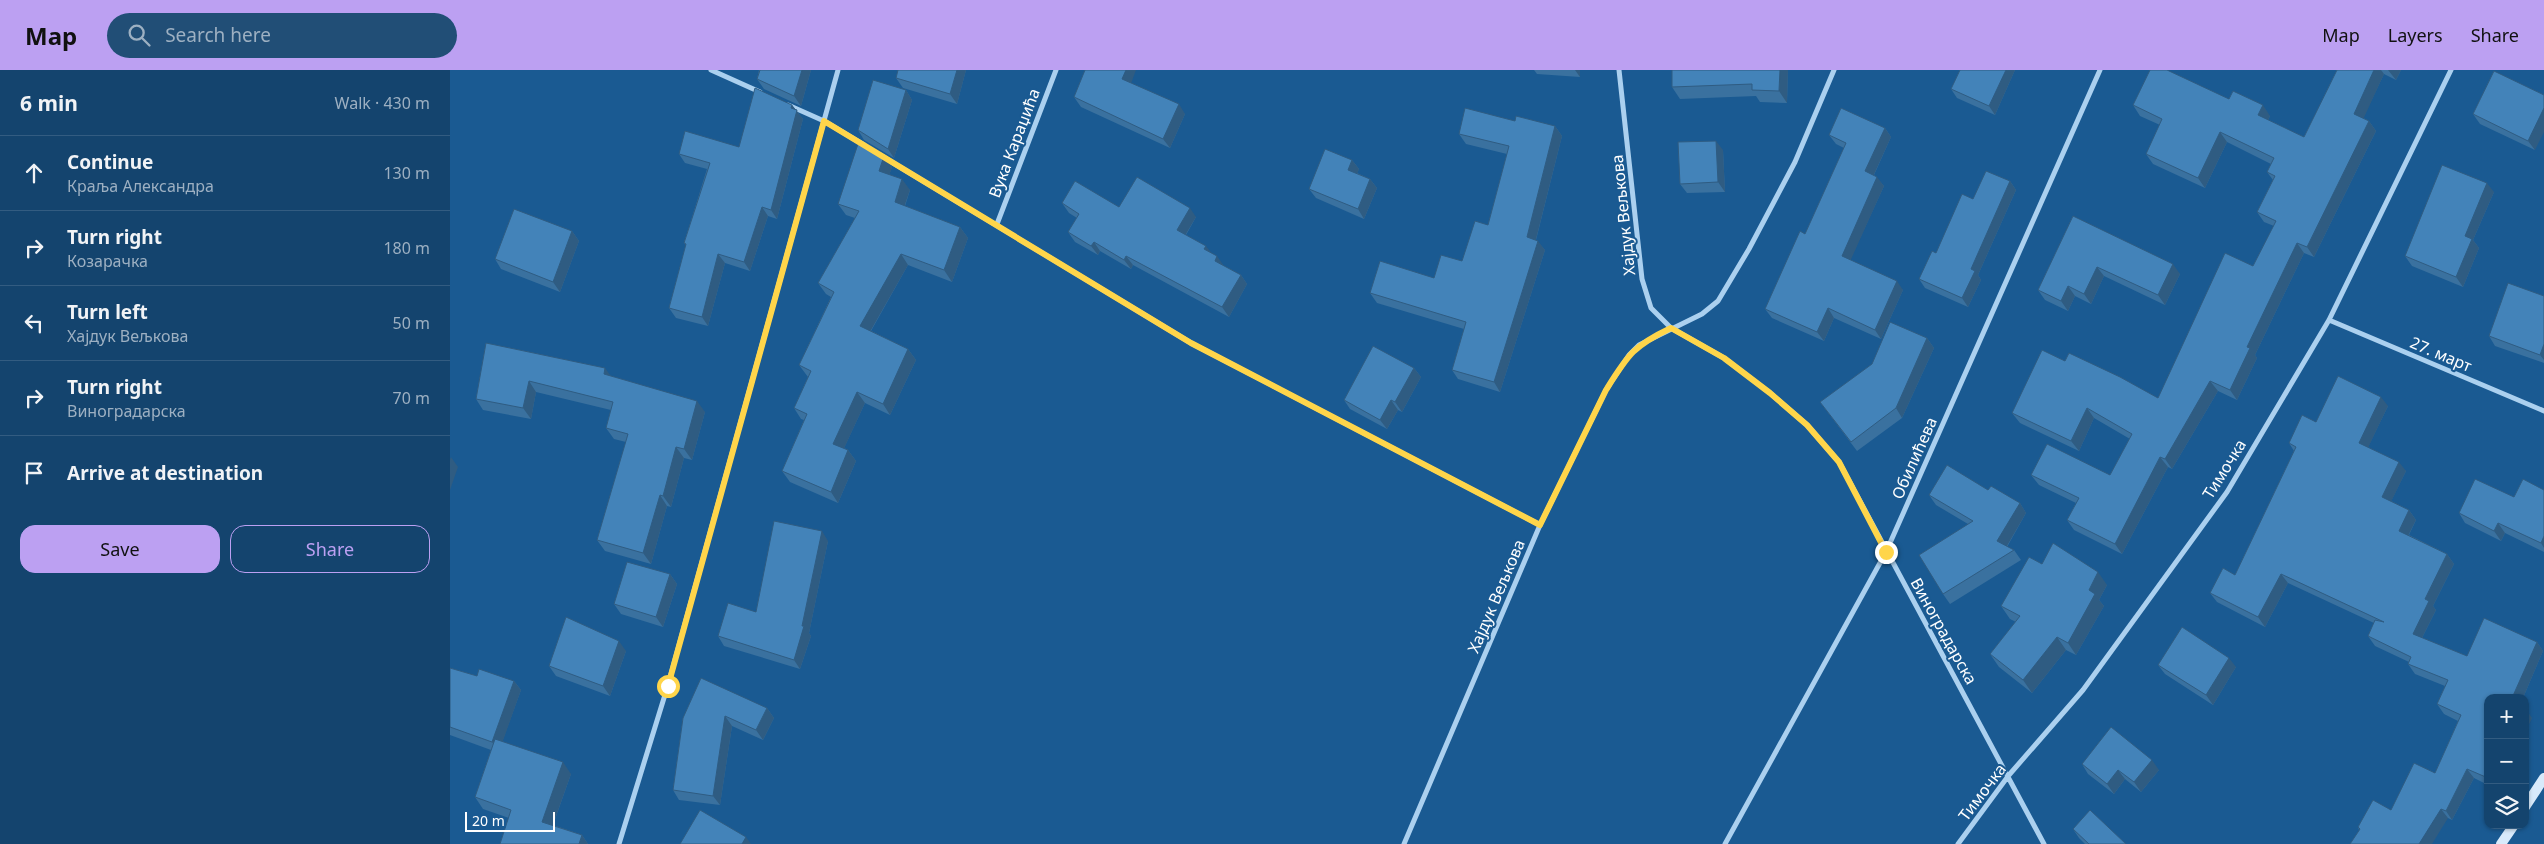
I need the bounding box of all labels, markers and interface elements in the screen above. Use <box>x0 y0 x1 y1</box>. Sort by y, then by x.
search box <box>107 13 457 58</box>
text: Map <box>25 19 77 52</box>
icon: search <box>125 21 153 49</box>
text: Search here <box>165 22 271 48</box>
text: Map <box>2322 23 2360 47</box>
text: Layers <box>2388 23 2443 47</box>
text: Share <box>2471 23 2519 47</box>
street label: Вука Караџића <box>983 85 1045 201</box>
text: 6 min <box>20 89 78 117</box>
text: Walk · 430 m <box>335 92 430 114</box>
text: Continue <box>67 149 153 175</box>
street label: Хајдук Вељкова <box>1606 154 1640 276</box>
icon: ahead <box>20 159 48 187</box>
text: 130 m <box>383 162 430 184</box>
text: Краља Александра <box>67 175 214 197</box>
text: Turn right <box>67 224 162 250</box>
icon: right <box>20 234 48 262</box>
text: 180 m <box>383 237 430 259</box>
text: Козарачка <box>67 250 148 272</box>
text: Turn left <box>67 299 148 325</box>
icon: left <box>20 309 48 337</box>
text: 50 m <box>393 312 430 334</box>
text: Хајдук Вељкова <box>67 325 188 347</box>
street label: 27. март <box>2407 331 2476 377</box>
text: Turn right <box>67 374 162 400</box>
icon: right <box>20 384 48 412</box>
text: 70 m <box>393 387 430 409</box>
text: Виноградарска <box>67 400 186 422</box>
street label: Обилићева <box>1886 414 1942 502</box>
street label: Тимочка <box>2197 435 2251 503</box>
icon: arrive <box>20 459 48 487</box>
text: Arrive at destination <box>67 460 263 486</box>
button: Save <box>20 525 220 573</box>
button: Share <box>230 525 430 573</box>
street label: Хајдук Вељкова <box>1462 536 1530 656</box>
route end <box>1875 541 1898 564</box>
street label: Виноградарска <box>1906 574 1982 688</box>
route start <box>657 675 680 698</box>
map controls <box>2484 694 2529 829</box>
button: + <box>2484 694 2529 739</box>
button: − <box>2484 739 2529 784</box>
street label: Тимочка <box>1953 759 2011 825</box>
button: layers <box>2484 784 2529 829</box>
scale bar <box>465 809 555 832</box>
text: 20 m <box>472 811 505 830</box>

